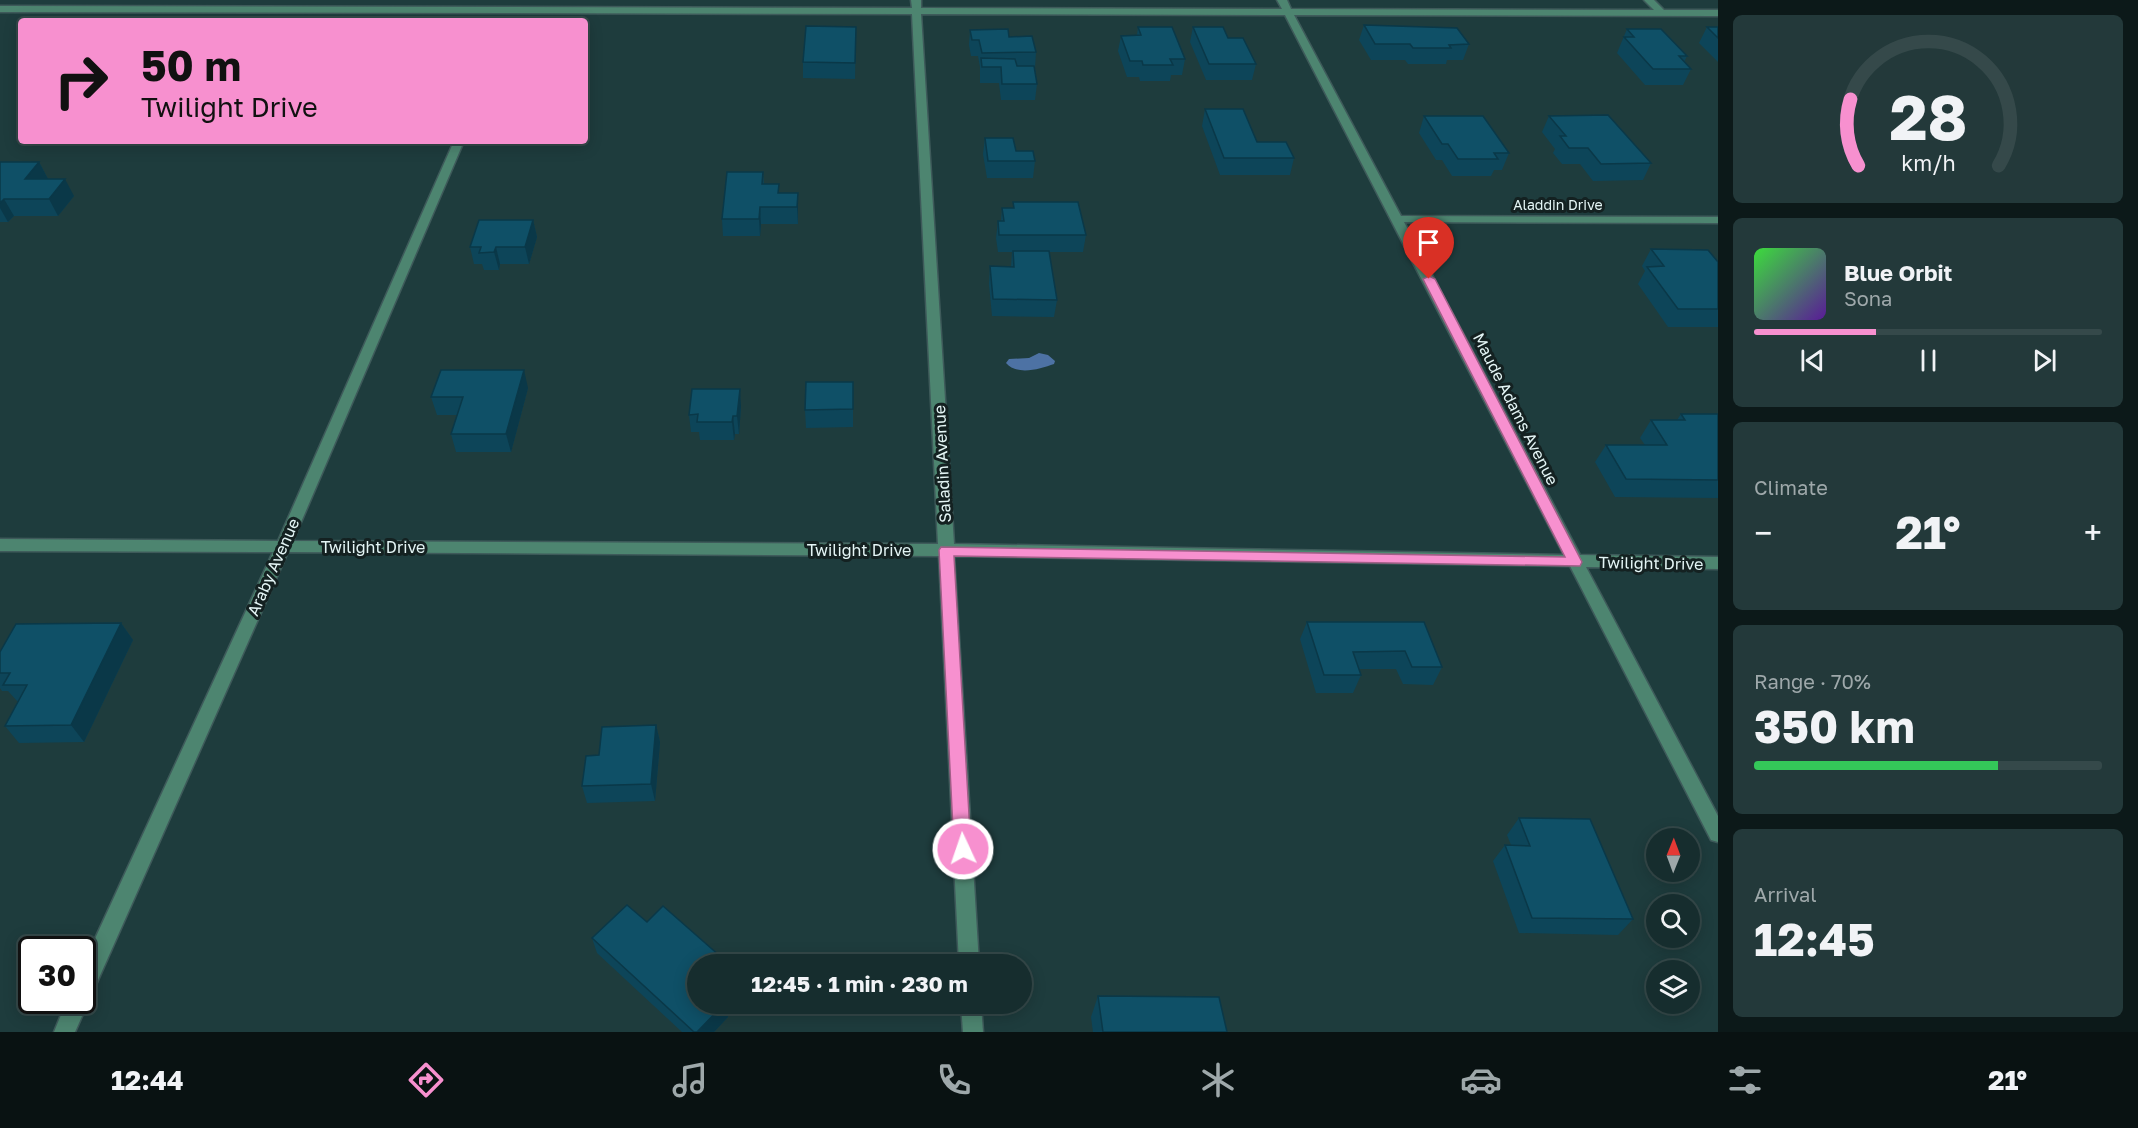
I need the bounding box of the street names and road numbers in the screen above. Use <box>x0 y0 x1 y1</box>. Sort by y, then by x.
street label: Aladdin Drive <box>1513 196 1603 213</box>
street label: Maude Adams Avenue <box>1469 330 1563 488</box>
street label: Saladin Avenue <box>929 405 955 523</box>
street label: Araby Avenue <box>243 515 303 619</box>
street label: Twilight Drive <box>321 537 425 557</box>
street label: Twilight Drive <box>807 540 911 560</box>
street label: Twilight Drive <box>1598 552 1704 574</box>

